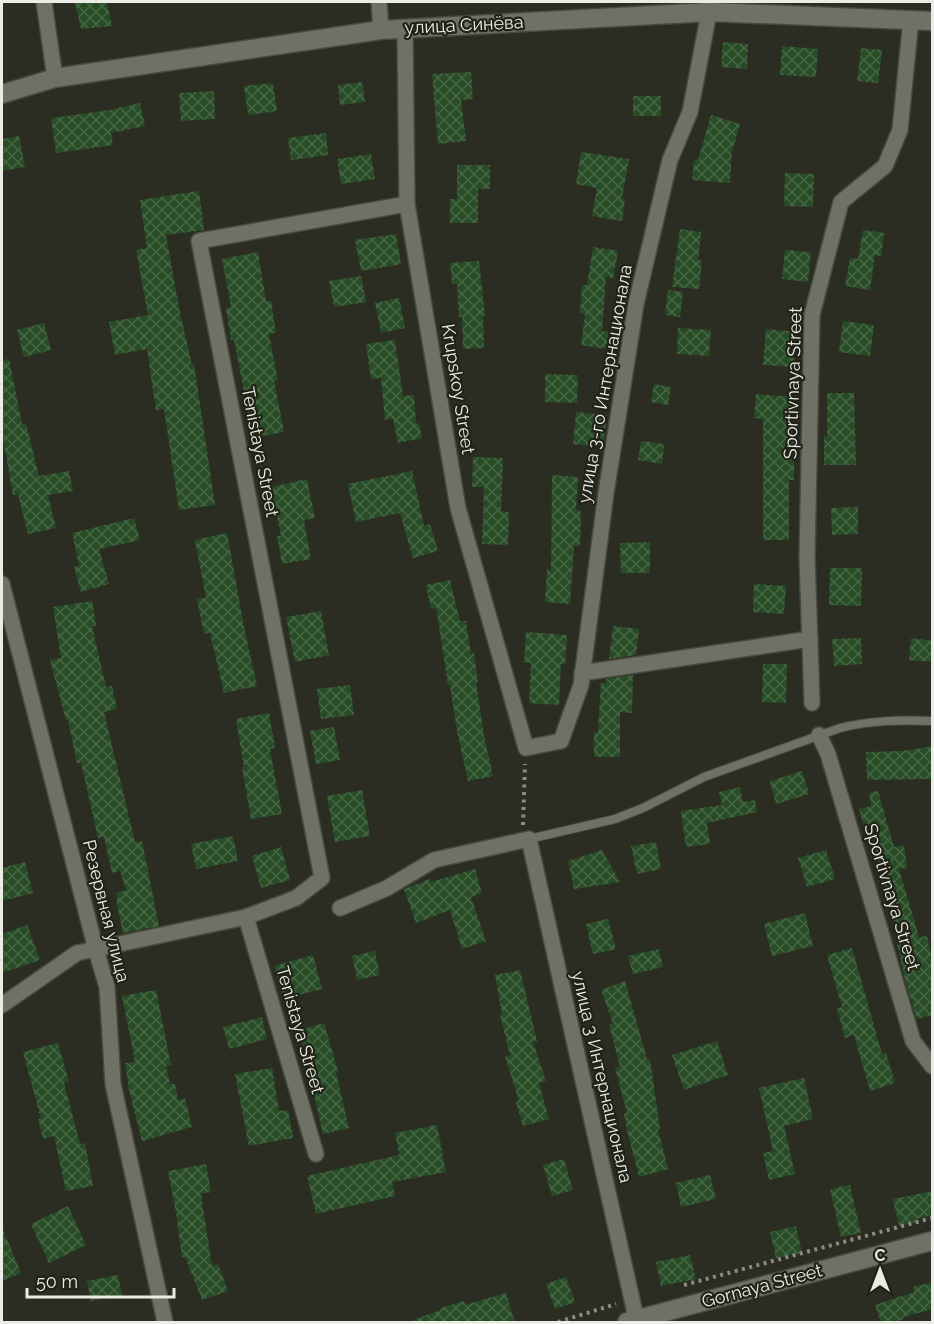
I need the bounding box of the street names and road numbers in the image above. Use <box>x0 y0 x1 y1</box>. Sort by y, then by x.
street label: улица Синёва <box>404 11 524 38</box>
street label: улица 3-го Интернационала <box>573 263 636 505</box>
street label: Sportivnaya Street <box>779 306 806 460</box>
street label: Krupskoy Street <box>438 322 479 456</box>
street label: Tenistaya Street <box>238 385 283 519</box>
street label: Sportivnaya Street <box>860 821 925 973</box>
street label: Резервная улица <box>79 838 134 984</box>
street label: Tenistaya Street <box>272 964 329 1096</box>
street label: улица 3 Интернационала <box>568 969 637 1185</box>
street label: Gornaya Street <box>699 1259 824 1312</box>

